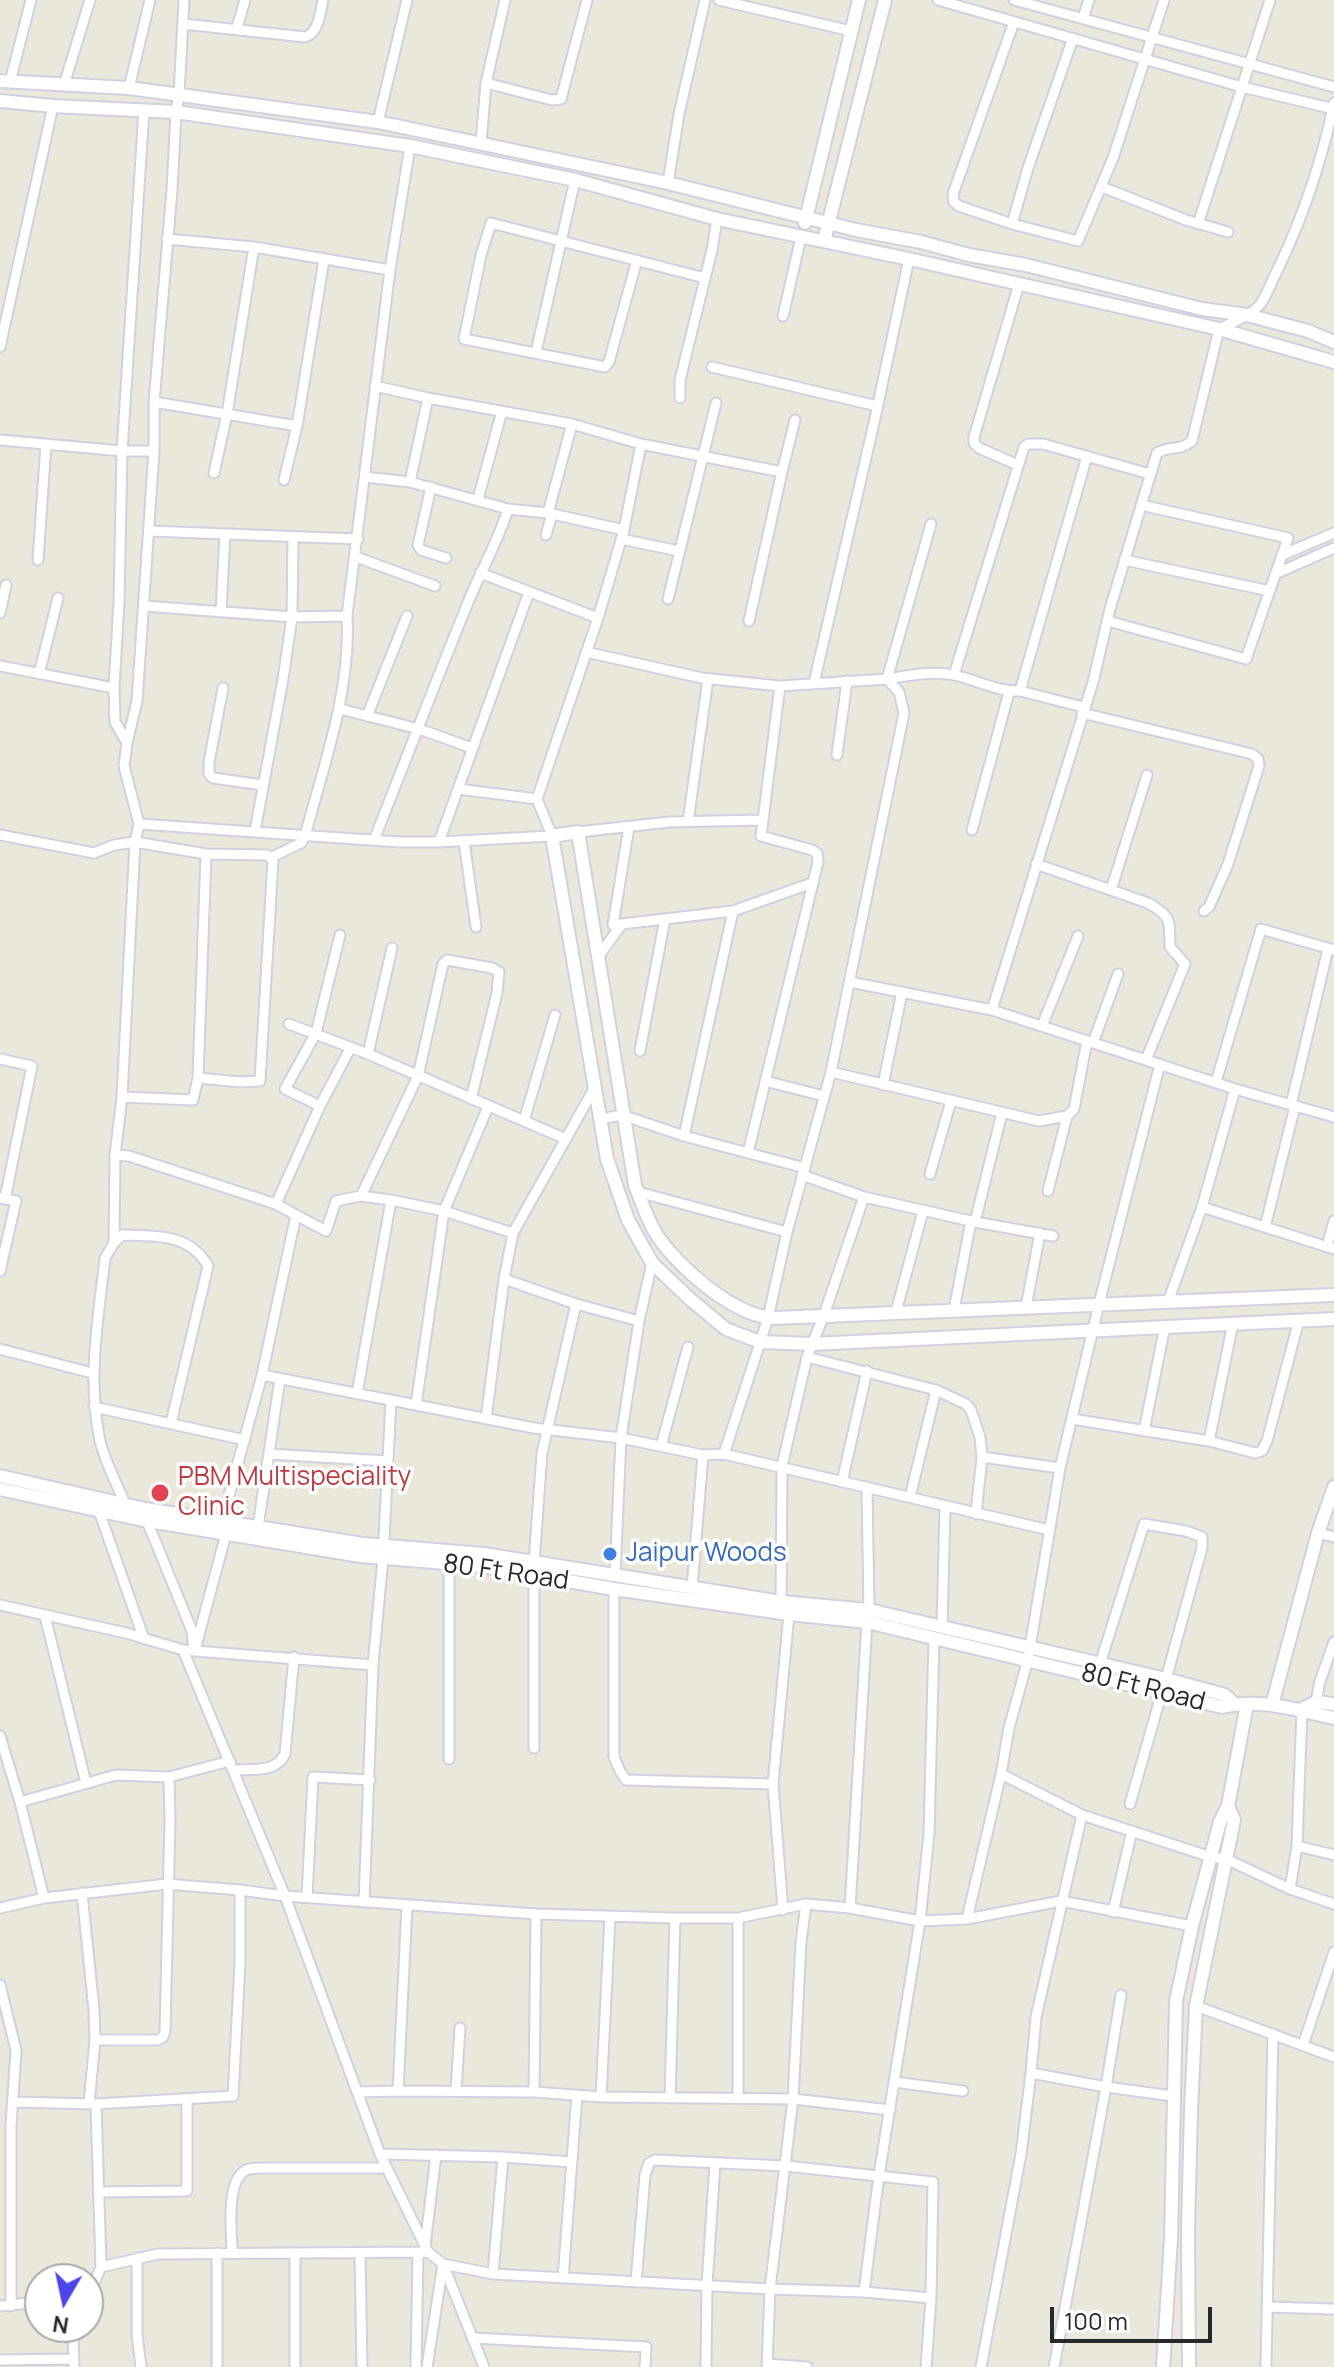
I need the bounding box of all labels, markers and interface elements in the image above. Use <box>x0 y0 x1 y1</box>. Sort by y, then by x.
place label: PBM Multispeciality Clinic <box>178 1462 411 1524</box>
marker: PBM Multispeciality Clinic <box>149 1482 171 1504</box>
place label: Jaipur Woods <box>626 1538 787 1570</box>
marker: Jaipur Woods <box>601 1545 619 1563</box>
street label: 80 Ft Road <box>441 1549 571 1597</box>
street label: 80 Ft Road <box>1078 1658 1208 1718</box>
north arrow <box>24 2263 104 2343</box>
scale bar <box>1054 2291 1216 2341</box>
text: 100 m <box>1064 2304 1128 2337</box>
text: N <box>50 2309 71 2341</box>

